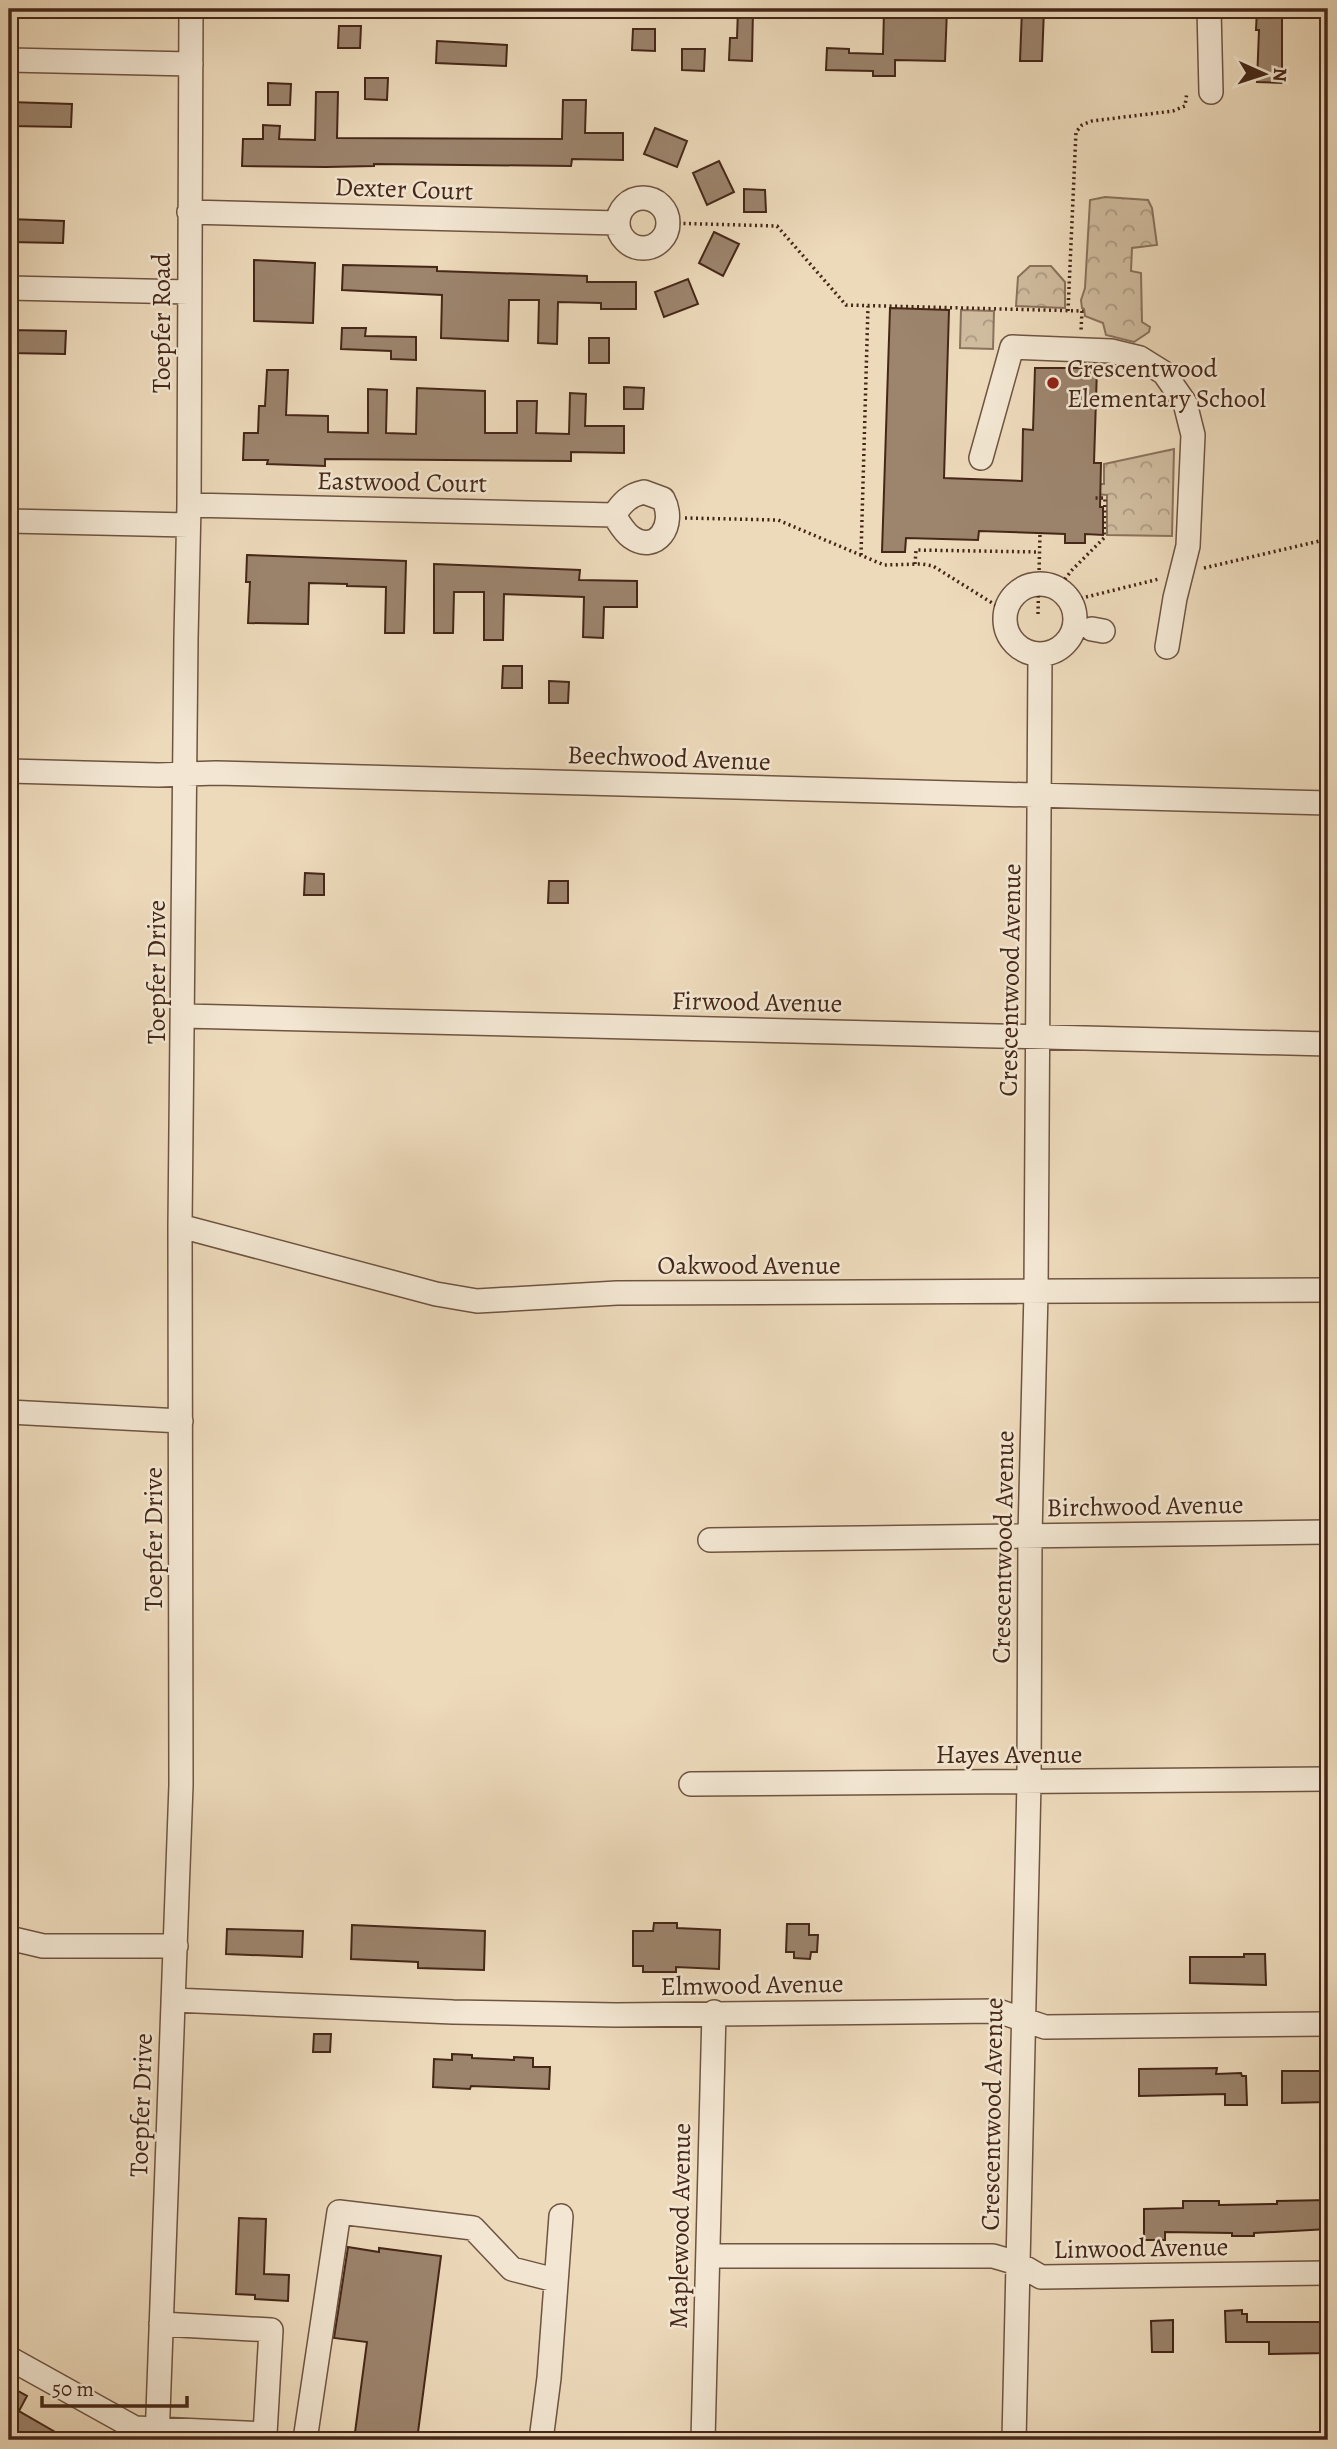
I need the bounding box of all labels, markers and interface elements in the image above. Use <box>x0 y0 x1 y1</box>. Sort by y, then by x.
north arrow <box>1228 38 1298 108</box>
text: N <box>1267 67 1293 83</box>
street label: Dexter Court <box>334 169 474 209</box>
street label: Toepfer Road <box>144 253 179 393</box>
place label: Crescentwood Elementary School <box>1067 351 1266 416</box>
marker: Crescentwood Elementary School <box>1045 375 1061 391</box>
street label: Eastwood Court <box>317 463 488 501</box>
street label: Beechwood Avenue <box>567 737 771 779</box>
street label: Crescentwood Avenue <box>990 863 1030 1097</box>
street label: Toepfer Drive <box>139 900 174 1044</box>
street label: Firwood Avenue <box>671 983 843 1021</box>
street label: Oakwood Avenue <box>657 1248 841 1283</box>
street label: Crescentwood Avenue <box>983 1430 1023 1664</box>
street label: Toepfer Drive <box>136 1467 171 1611</box>
street label: Birchwood Avenue <box>1046 1487 1244 1525</box>
street label: Hayes Avenue <box>936 1737 1082 1772</box>
street label: Elmwood Avenue <box>660 1966 844 2004</box>
street label: Crescentwood Avenue <box>972 1997 1012 2231</box>
street label: Toepfer Drive <box>121 2032 161 2178</box>
street label: Maplewood Avenue <box>661 2123 699 2329</box>
street label: Linwood Avenue <box>1053 2229 1229 2267</box>
scale bar <box>42 2365 187 2409</box>
text: 50 m <box>52 2375 94 2403</box>

